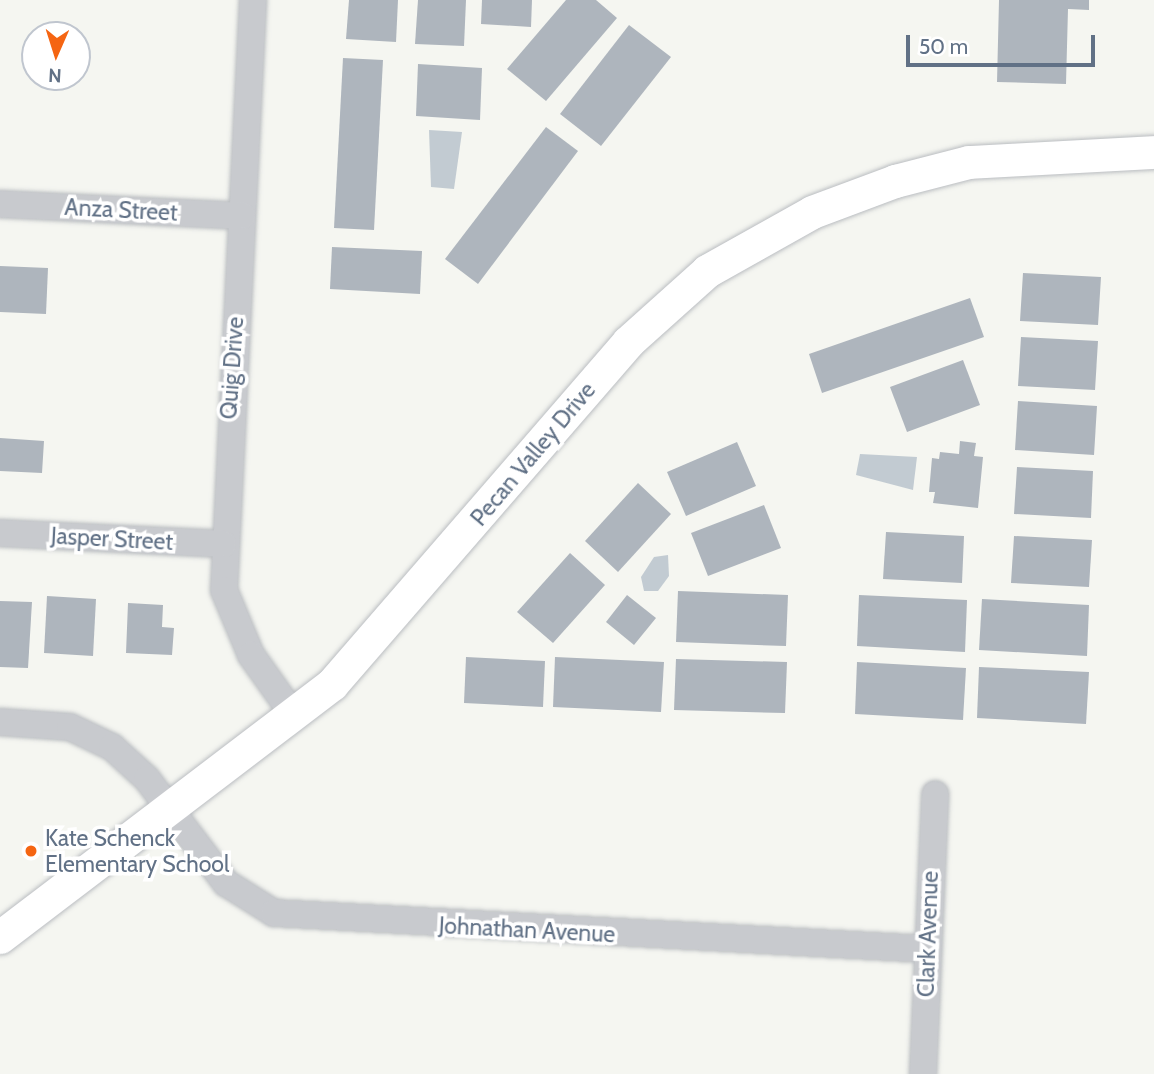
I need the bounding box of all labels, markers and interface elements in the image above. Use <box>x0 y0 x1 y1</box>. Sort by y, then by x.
north arrow <box>21 21 91 91</box>
scale bar <box>909 21 1098 65</box>
text: 50 m <box>919 34 968 59</box>
text: N <box>48 64 62 87</box>
street label: Anza Street <box>64 193 178 227</box>
street label: Quig Drive <box>215 316 249 420</box>
street label: Pecan Valley Drive <box>465 377 601 531</box>
street label: Jasper Street <box>50 522 174 556</box>
place label: Kate Schenck Elementary School <box>45 824 229 878</box>
marker: Kate Schenck Elementary School <box>23 843 39 859</box>
street label: Clark Avenue <box>912 870 944 998</box>
street label: Johnathan Avenue <box>438 912 616 948</box>

